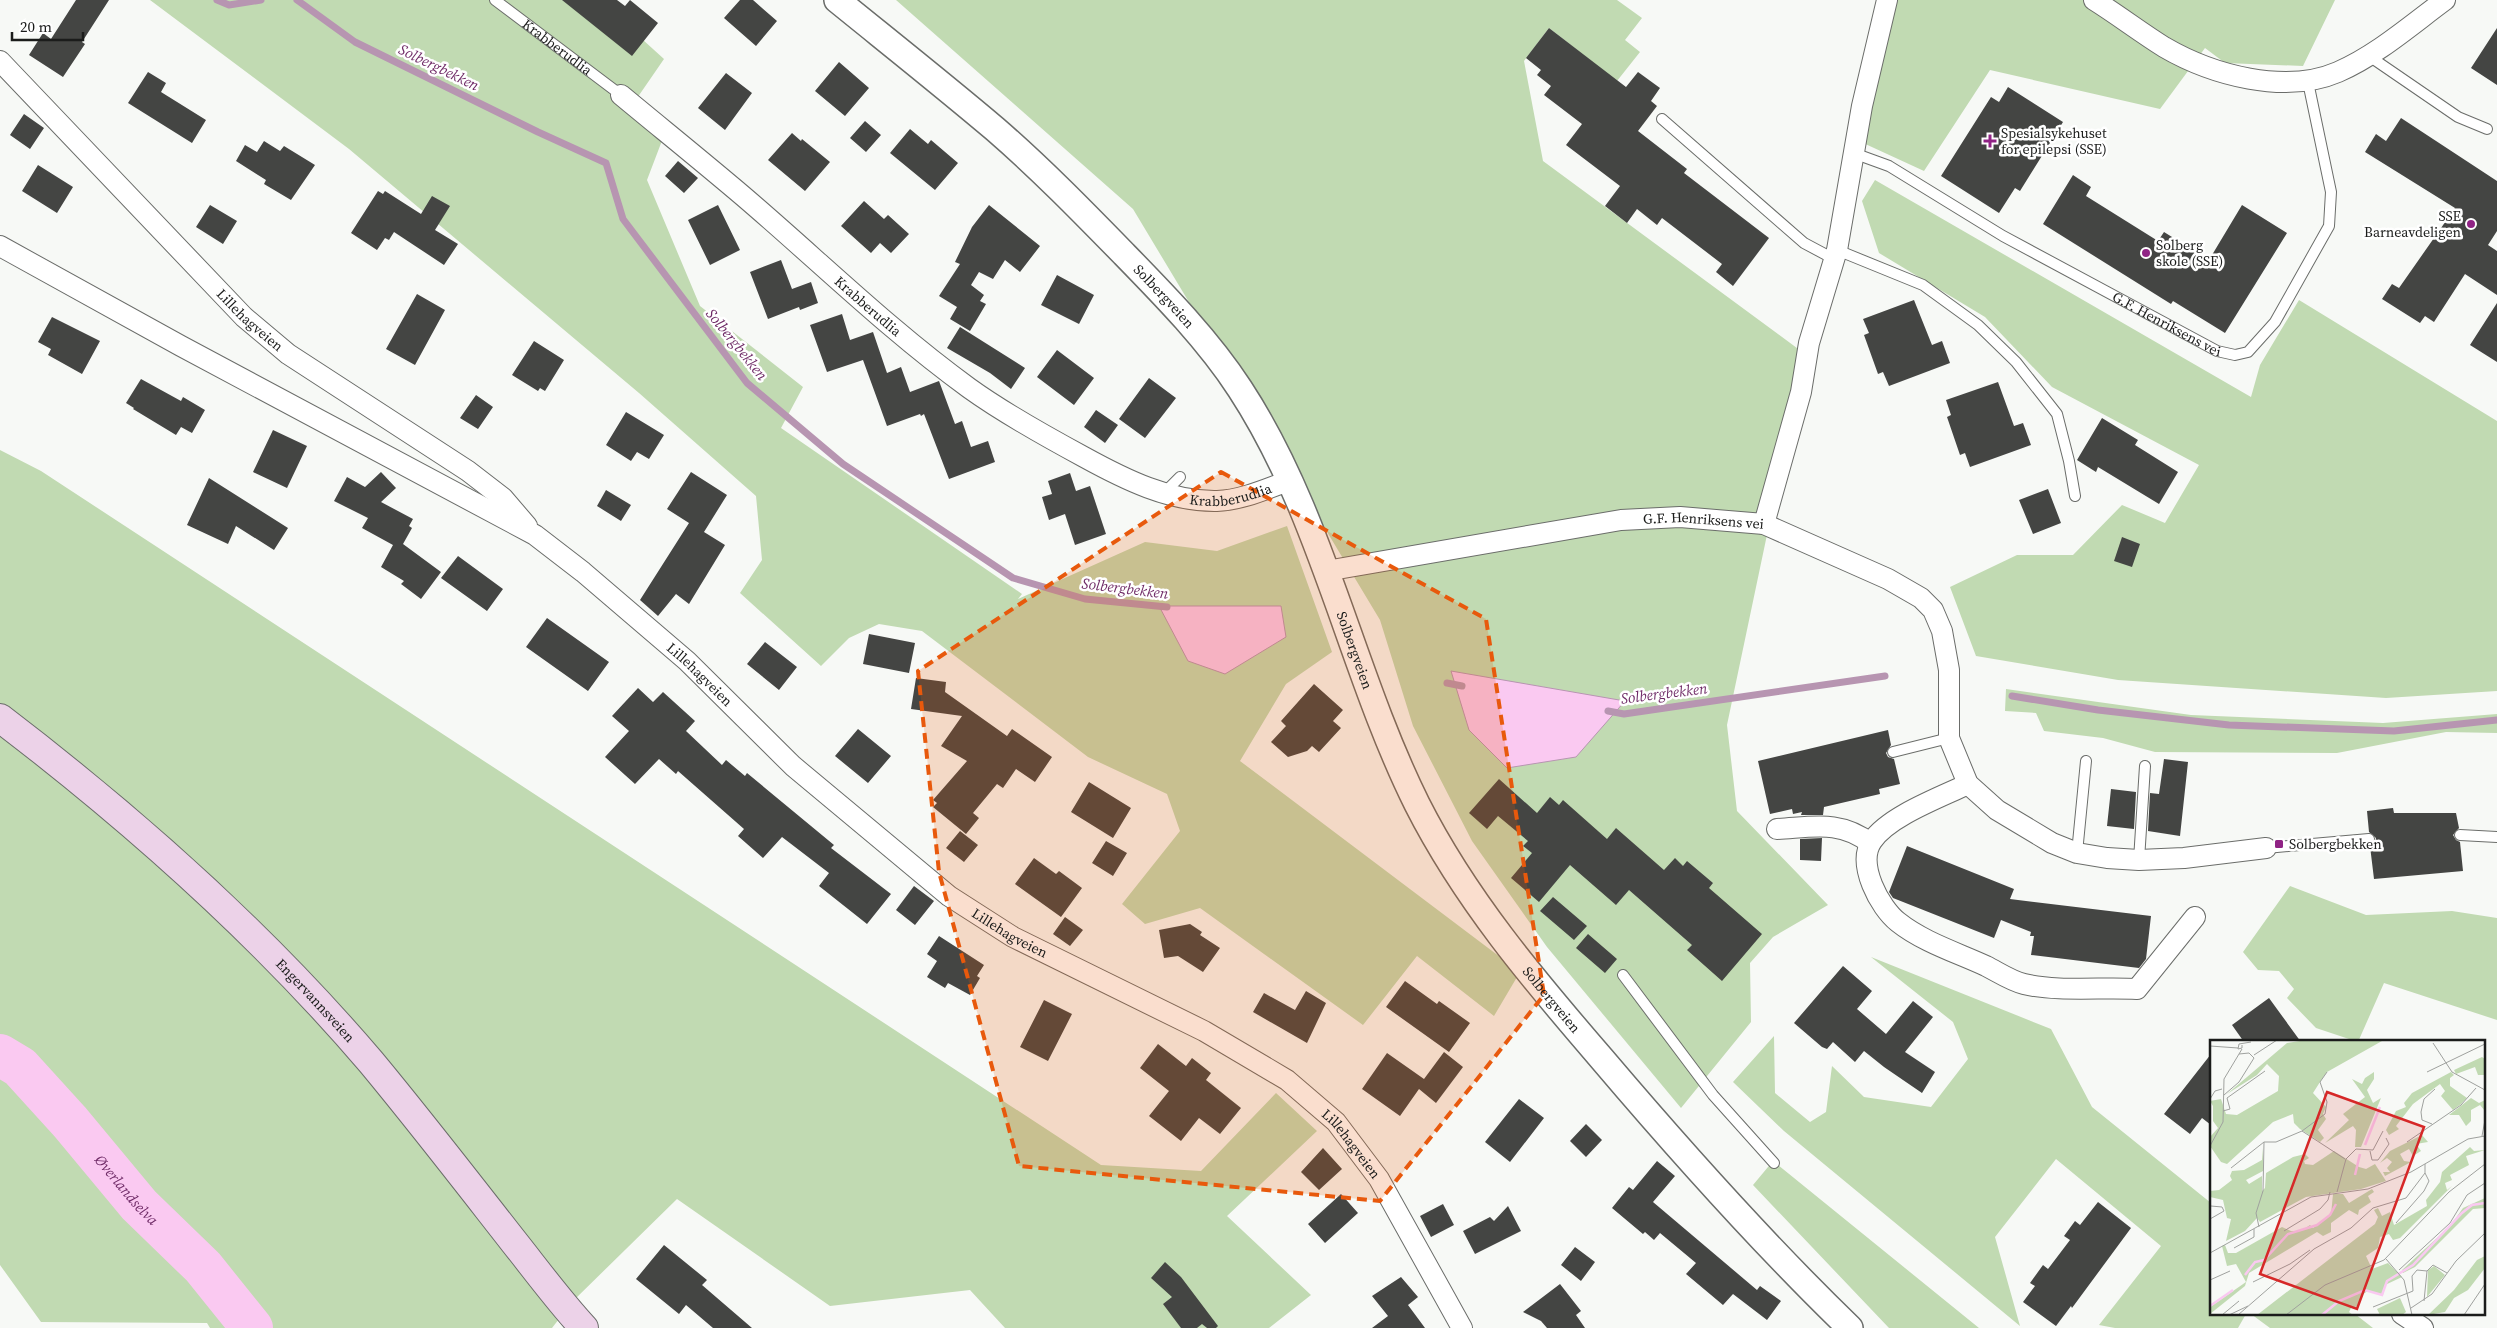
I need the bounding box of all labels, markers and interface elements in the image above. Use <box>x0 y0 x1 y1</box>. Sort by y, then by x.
scale bar <box>12 10 84 42</box>
street label: Krabberudlia <box>518 14 597 80</box>
text: 20 m <box>20 16 52 37</box>
water label: Solbergbekken <box>395 38 483 96</box>
place label: Spesialsykehuset for epilepsi (SSE) <box>2001 123 2107 159</box>
marker: Spesialsykehuset for epilepsi (SSE) <box>1983 134 1997 148</box>
place label: SSE Barneavdeligen <box>2364 206 2462 242</box>
marker: SSE Barneavdeligen <box>2465 218 2477 230</box>
place label: Solberg skole (SSE) <box>2156 235 2223 271</box>
marker: Solberg skole (SSE) <box>2140 247 2152 259</box>
street label: Solbergveien <box>1129 260 1200 333</box>
street label: Krabberudlia <box>830 271 906 341</box>
street label: Lillehagveien <box>212 284 288 356</box>
street label: G.F. Henriksens vei <box>2109 287 2223 362</box>
water label: Solbergbekken <box>701 304 773 385</box>
street label: Krabberudlia <box>1188 478 1275 511</box>
street label: G.F. Henriksens vei <box>1643 507 1765 534</box>
water label: Solbergbekken <box>1081 572 1170 604</box>
street label: Solbergveien <box>1332 609 1378 692</box>
street label: Lillehagveien <box>662 638 737 711</box>
water label: Solbergbekken <box>1620 677 1709 709</box>
place label: Solbergbekken <box>2289 834 2382 854</box>
marker: Solbergbekken <box>2273 838 2285 850</box>
street label: Lillehagveien <box>968 903 1051 963</box>
street label: Engervannsveien <box>271 954 360 1047</box>
street label: Solbergveien <box>1518 962 1586 1038</box>
inset map <box>2210 1040 2484 1316</box>
street label: Lillehagveien <box>1317 1104 1386 1183</box>
water label: Øverlandselva <box>90 1149 164 1229</box>

